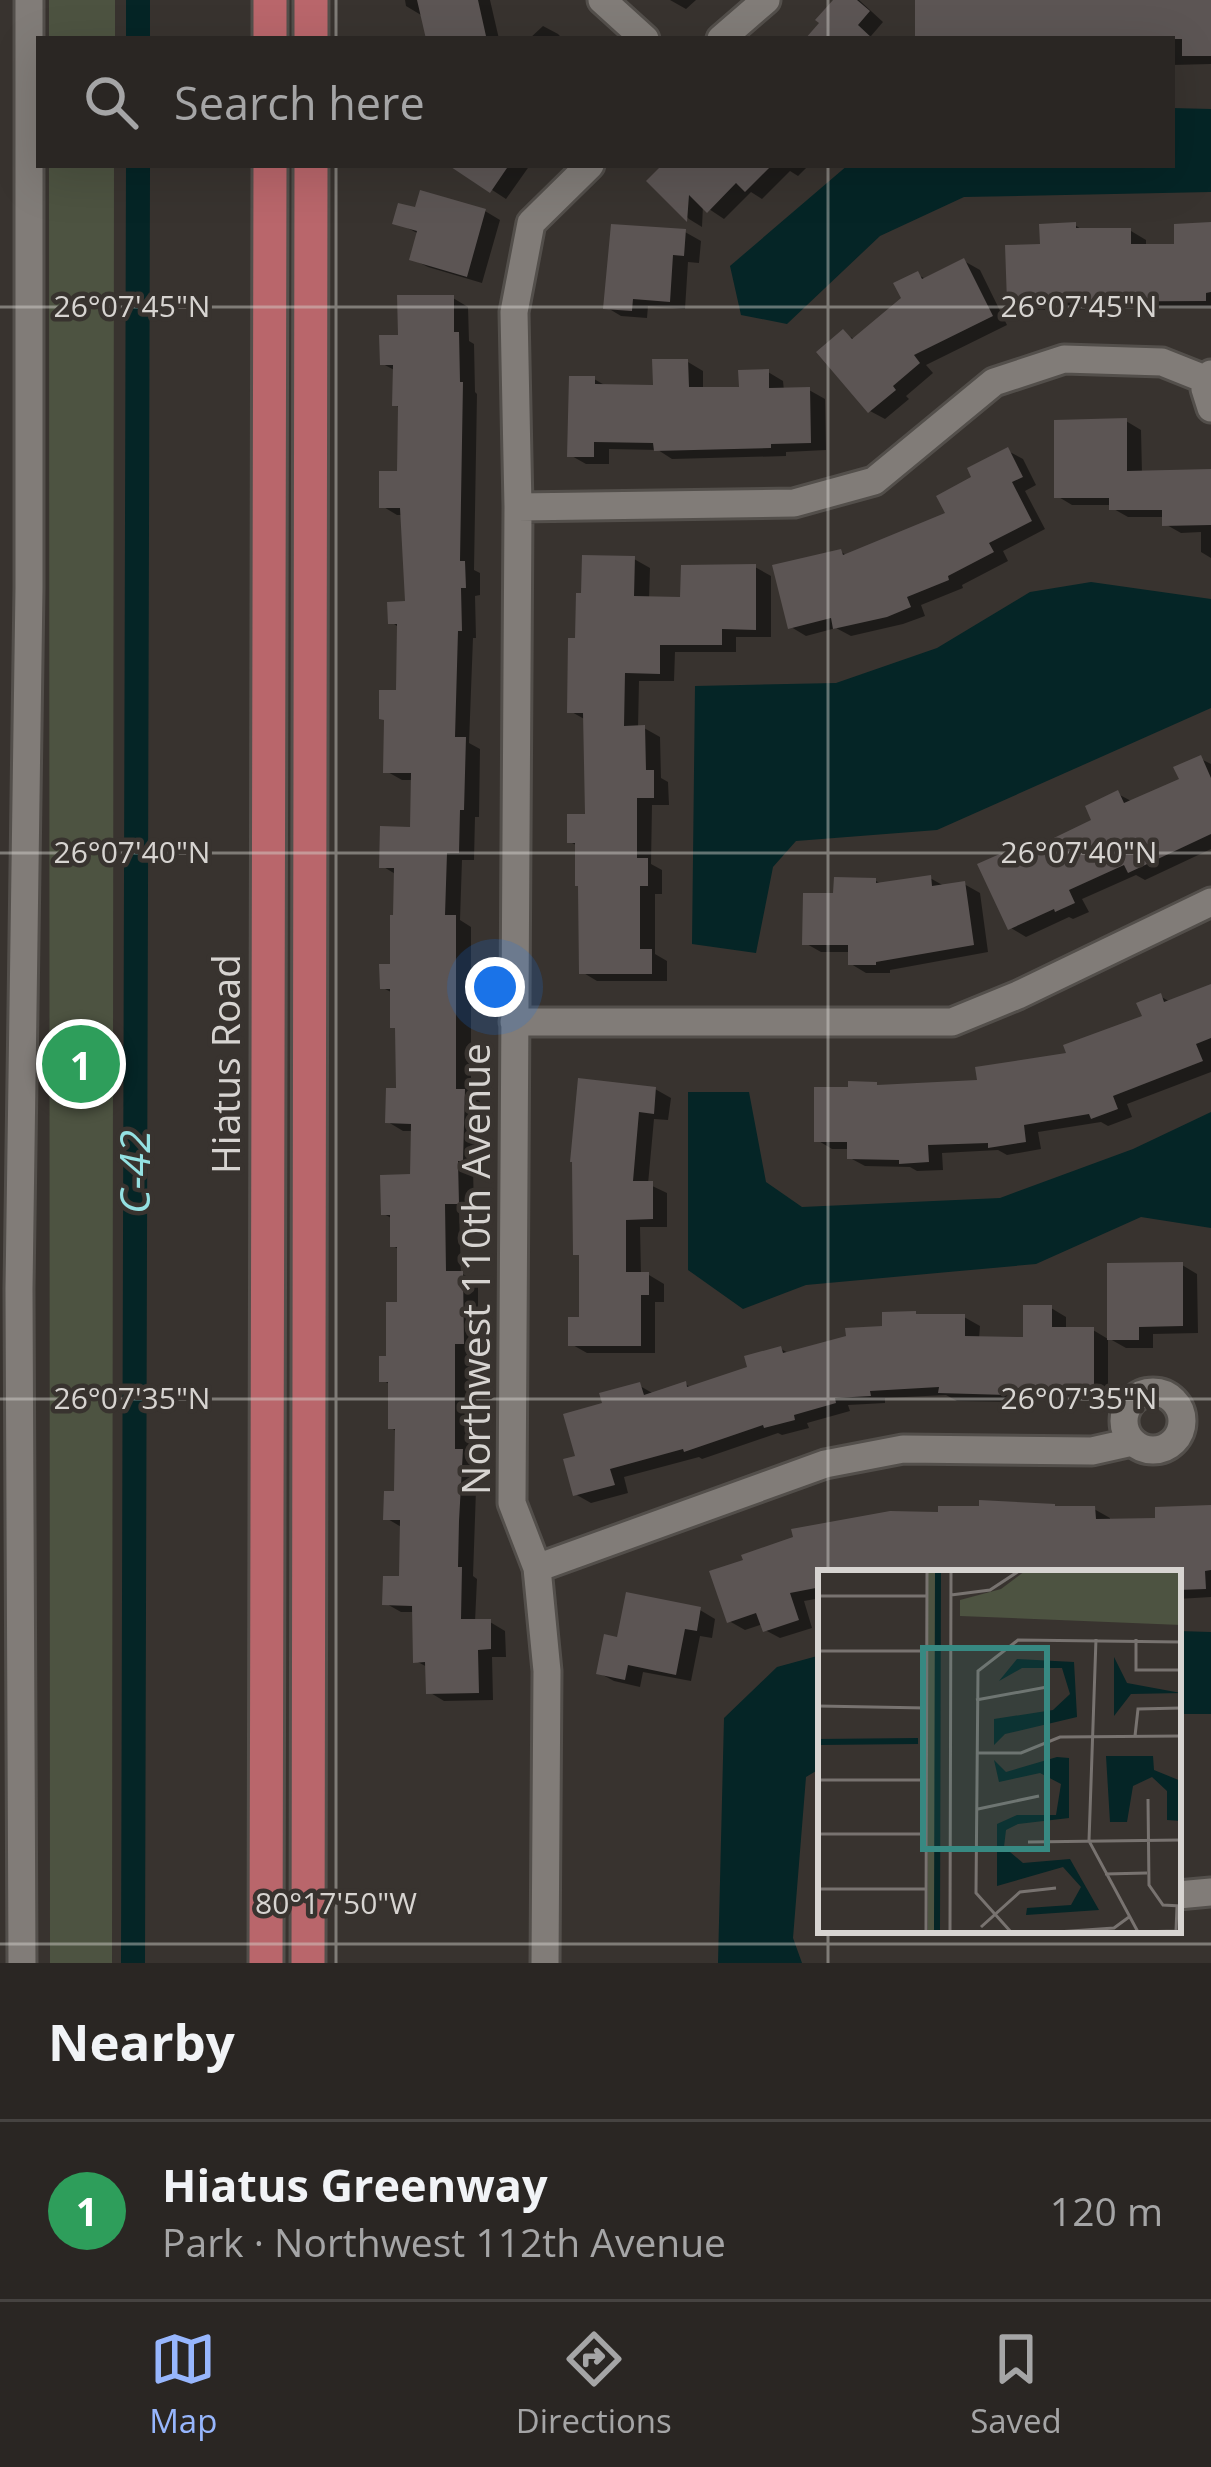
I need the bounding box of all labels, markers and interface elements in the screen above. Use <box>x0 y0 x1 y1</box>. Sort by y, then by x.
search box <box>36 36 1175 168</box>
icon: search <box>78 69 144 135</box>
text: Search here <box>174 72 425 133</box>
text: 26°07'45"N <box>54 285 210 326</box>
text: 26°07'45"N <box>1001 285 1157 326</box>
text: 26°07'40"N <box>54 831 210 872</box>
text: 26°07'40"N <box>1001 831 1157 872</box>
street label: Hiatus Road <box>198 954 251 1174</box>
your location <box>465 957 525 1017</box>
pin: 1 <box>42 1019 120 1109</box>
street label: Northwest 110th Avenue <box>448 1043 501 1495</box>
water label: C-42 <box>105 1130 162 1214</box>
text: 26°07'35"N <box>54 1377 210 1418</box>
text: 26°07'35"N <box>1001 1377 1157 1418</box>
inset map <box>818 1570 1181 1933</box>
text: 80°17'50"W <box>255 1882 417 1923</box>
text: Nearby <box>48 2006 235 2076</box>
text: Hiatus Greenway <box>162 2154 548 2215</box>
text: 1 <box>76 2184 98 2237</box>
text: 120 m <box>1050 2184 1163 2237</box>
text: Park · Northwest 112th Avenue <box>162 2215 726 2268</box>
tab: Map <box>149 2326 217 2443</box>
tab: Directions <box>516 2326 672 2443</box>
tab: Saved <box>970 2326 1062 2443</box>

